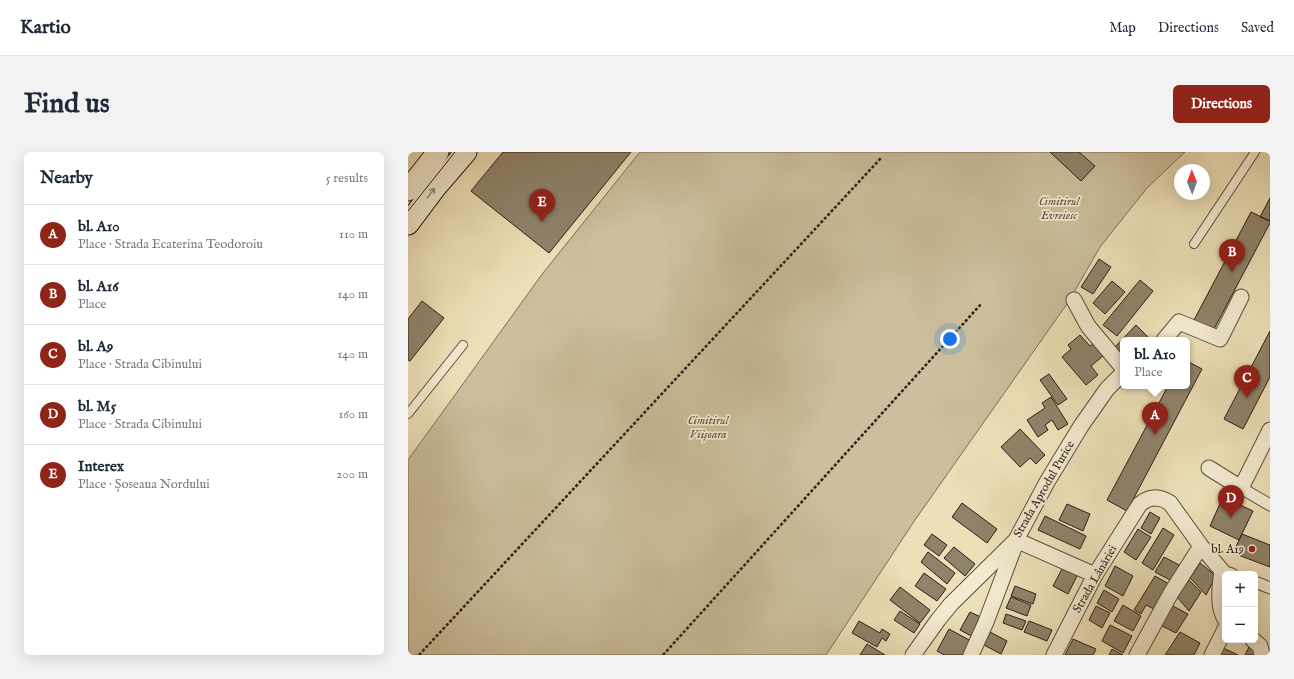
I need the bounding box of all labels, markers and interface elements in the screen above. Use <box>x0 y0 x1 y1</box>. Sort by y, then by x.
text: Kartio <box>20 16 71 40</box>
text: Map <box>1109 19 1136 37</box>
text: Directions <box>1158 19 1219 37</box>
text: Saved <box>1241 19 1274 37</box>
button: Directions <box>1173 85 1270 123</box>
text: Find us <box>24 87 110 122</box>
north arrow <box>1174 164 1210 200</box>
text: Nearby <box>40 168 93 189</box>
text: 5 results <box>326 170 368 187</box>
one-way arrow <box>427 188 436 199</box>
pin: E <box>529 189 555 222</box>
park label: Cimitirul Evreiesc <box>1039 194 1081 223</box>
text: bl. A10 <box>78 217 120 236</box>
text: A <box>49 226 57 243</box>
text: 110 m <box>339 226 368 243</box>
text: Place · Strada Ecaterina Teodoroiu <box>78 236 263 253</box>
pin: B <box>1219 239 1245 272</box>
text: bl. A16 <box>78 277 119 296</box>
text: B <box>49 286 57 303</box>
text: 140 m <box>338 286 368 303</box>
text: Place <box>78 296 106 313</box>
your location <box>940 329 960 349</box>
text: bl. A9 <box>78 337 113 356</box>
popup <box>1120 337 1190 389</box>
text: bl. A10 <box>1134 345 1176 364</box>
text: C <box>48 346 58 363</box>
text: 140 m <box>338 346 368 363</box>
text: Place · Strada Cibinului <box>78 356 202 373</box>
text: Place <box>1134 364 1162 381</box>
pin: C <box>1234 365 1260 398</box>
text: bl. M5 <box>78 397 116 416</box>
pin: A <box>1142 402 1168 435</box>
text: D <box>48 406 58 423</box>
text: 160 m <box>338 406 368 423</box>
park label: Cimitirul Viișoara <box>688 413 730 442</box>
text: Place · Strada Cibinului <box>78 416 202 433</box>
street label: Strada Aprodul Purice <box>1010 437 1079 541</box>
text: Interex <box>78 457 124 476</box>
text: E <box>48 466 58 483</box>
text: 200 m <box>336 466 368 483</box>
text: Place · Șoseaua Nordului <box>78 476 210 493</box>
pin: D <box>1218 485 1244 518</box>
street label: Strada Lânăriei <box>1070 542 1120 616</box>
place label: bl. A19 <box>1211 542 1244 557</box>
marker: bl. A19 <box>1247 544 1257 554</box>
map controls <box>1222 571 1258 643</box>
button: + <box>1222 571 1258 607</box>
button: − <box>1222 607 1258 643</box>

